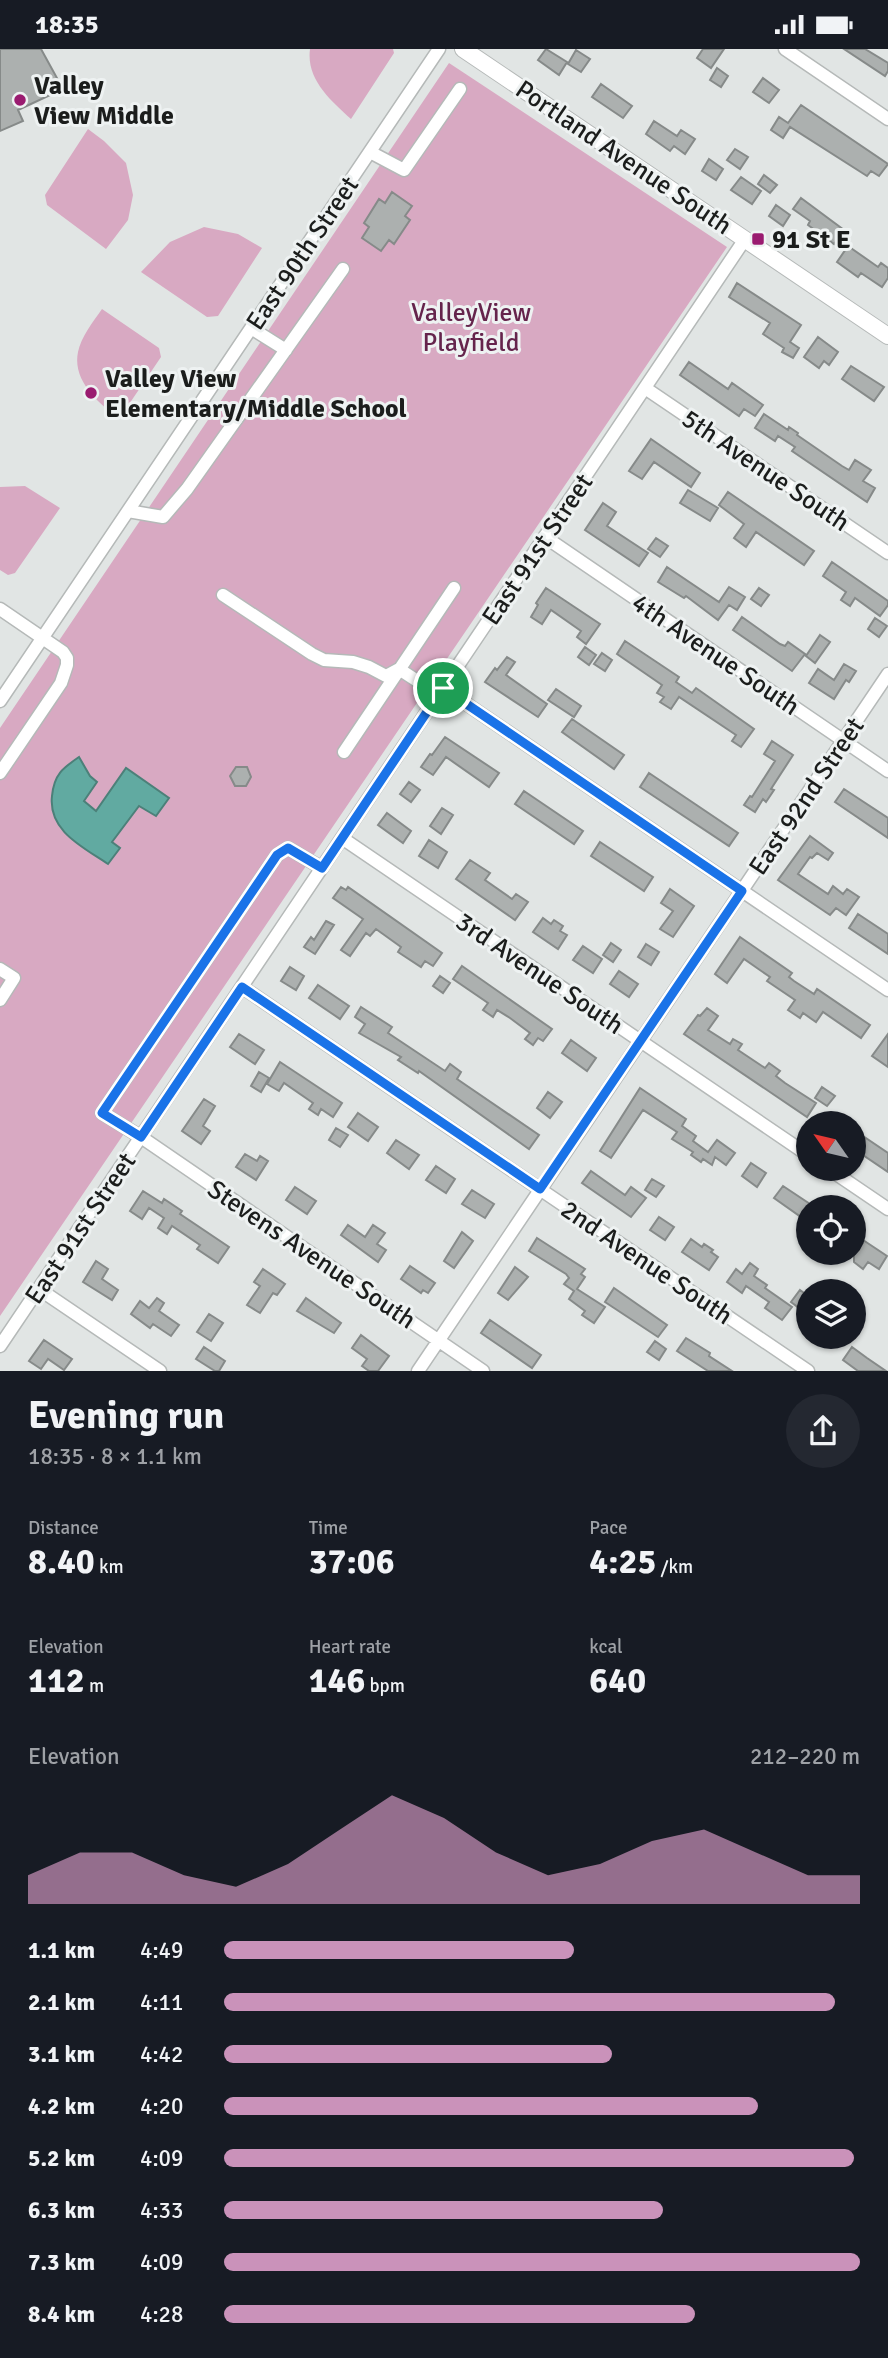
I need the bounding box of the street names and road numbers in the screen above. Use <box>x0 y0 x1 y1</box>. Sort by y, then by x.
street label: Portland Avenue South <box>509 74 738 242</box>
street label: East 90th Street <box>240 171 366 337</box>
street label: 5th Avenue South <box>675 403 855 539</box>
street label: East 91st Street <box>475 468 600 631</box>
street label: 4th Avenue South <box>625 587 805 723</box>
street label: East 92nd Street <box>742 712 871 882</box>
street label: 3rd Avenue South <box>450 906 629 1042</box>
street label: East 91st Street <box>18 1147 143 1310</box>
street label: Stevens Avenue South <box>201 1173 422 1336</box>
street label: 2nd Avenue South <box>554 1194 738 1332</box>

